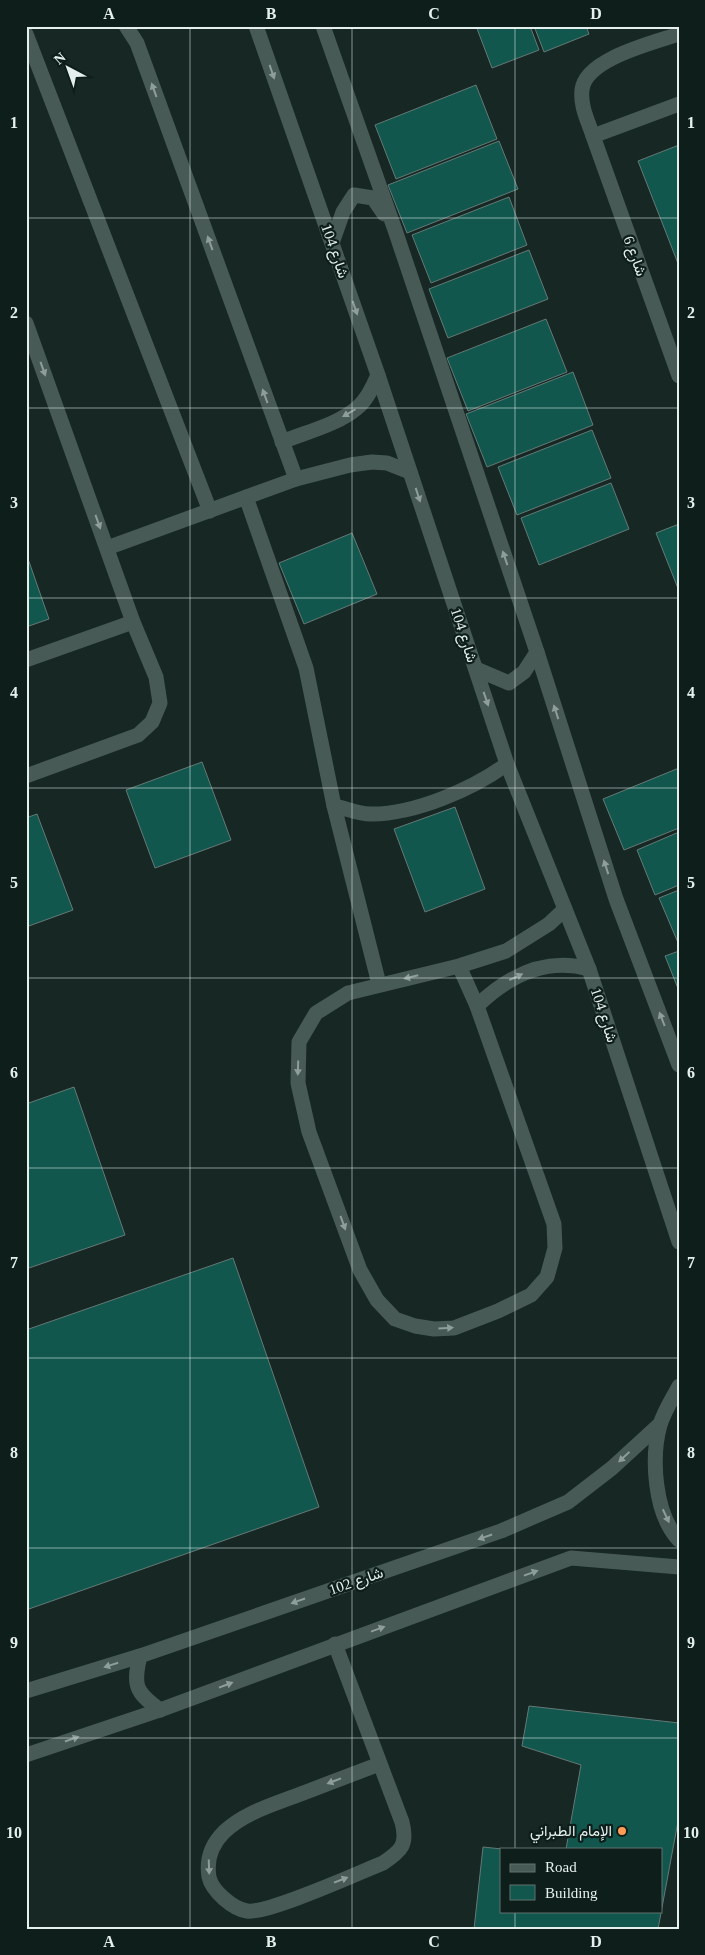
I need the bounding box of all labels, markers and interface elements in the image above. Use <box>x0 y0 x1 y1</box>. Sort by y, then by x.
text: A <box>103 5 115 22</box>
text: B <box>266 5 277 22</box>
text: C <box>428 5 440 22</box>
text: D <box>590 5 602 22</box>
north arrow <box>42 42 92 92</box>
text: N <box>51 50 69 68</box>
one-way arrow <box>269 65 277 80</box>
one-way arrow <box>150 83 157 98</box>
text: 1 <box>10 114 18 131</box>
text: 1 <box>687 114 695 131</box>
street label: شارع 104 <box>315 222 352 281</box>
street label: شارع 6 <box>618 234 650 279</box>
one-way arrow <box>205 235 213 250</box>
one-way arrow <box>351 301 359 316</box>
text: 2 <box>10 304 18 321</box>
text: 2 <box>687 304 695 321</box>
one-way arrow <box>40 361 47 376</box>
one-way arrow <box>261 388 268 403</box>
one-way arrow <box>343 409 356 418</box>
one-way arrow <box>415 488 422 503</box>
text: 3 <box>10 494 18 511</box>
text: 3 <box>687 494 695 511</box>
one-way arrow <box>95 514 102 529</box>
one-way arrow <box>501 550 509 565</box>
street label: شارع 104 <box>445 606 480 665</box>
text: 4 <box>10 684 18 701</box>
text: 4 <box>687 684 695 701</box>
one-way arrow <box>483 692 490 707</box>
one-way arrow <box>552 704 560 719</box>
one-way arrow <box>602 859 609 874</box>
text: 5 <box>10 874 18 891</box>
text: 5 <box>687 874 695 891</box>
one-way arrow <box>403 973 419 981</box>
one-way arrow <box>509 973 523 981</box>
street label: شارع 104 <box>585 986 620 1045</box>
one-way arrow <box>658 1011 666 1026</box>
one-way arrow <box>294 1060 302 1076</box>
text: 6 <box>10 1064 18 1081</box>
text: 6 <box>687 1064 695 1081</box>
one-way arrow <box>340 1216 347 1231</box>
text: 7 <box>10 1254 18 1271</box>
text: 7 <box>687 1254 695 1271</box>
one-way arrow <box>438 1324 454 1332</box>
text: 8 <box>10 1444 18 1461</box>
text: 8 <box>687 1444 695 1461</box>
one-way arrow <box>619 1451 631 1463</box>
one-way arrow <box>662 1509 670 1523</box>
one-way arrow <box>477 1533 492 1541</box>
street label: شارع 102 <box>327 1564 386 1601</box>
one-way arrow <box>523 1569 538 1576</box>
one-way arrow <box>291 1598 306 1605</box>
one-way arrow <box>371 1625 386 1633</box>
text: 9 <box>10 1634 18 1651</box>
text: 9 <box>687 1634 695 1651</box>
one-way arrow <box>104 1662 119 1669</box>
one-way arrow <box>218 1681 233 1688</box>
one-way arrow <box>65 1735 80 1742</box>
one-way arrow <box>326 1777 341 1785</box>
place label: الإمام الطبراني <box>530 1823 612 1844</box>
text: 10 <box>6 1824 22 1841</box>
text: 10 <box>683 1824 699 1841</box>
marker: الإمام الطبراني <box>616 1825 628 1837</box>
legend <box>500 1848 662 1912</box>
text: Road <box>545 1859 577 1875</box>
one-way arrow <box>205 1860 213 1876</box>
one-way arrow <box>334 1876 349 1884</box>
text: Building <box>545 1885 598 1901</box>
text: A <box>103 1933 115 1950</box>
text: B <box>266 1933 277 1950</box>
text: C <box>428 1933 440 1950</box>
text: D <box>590 1933 602 1950</box>

